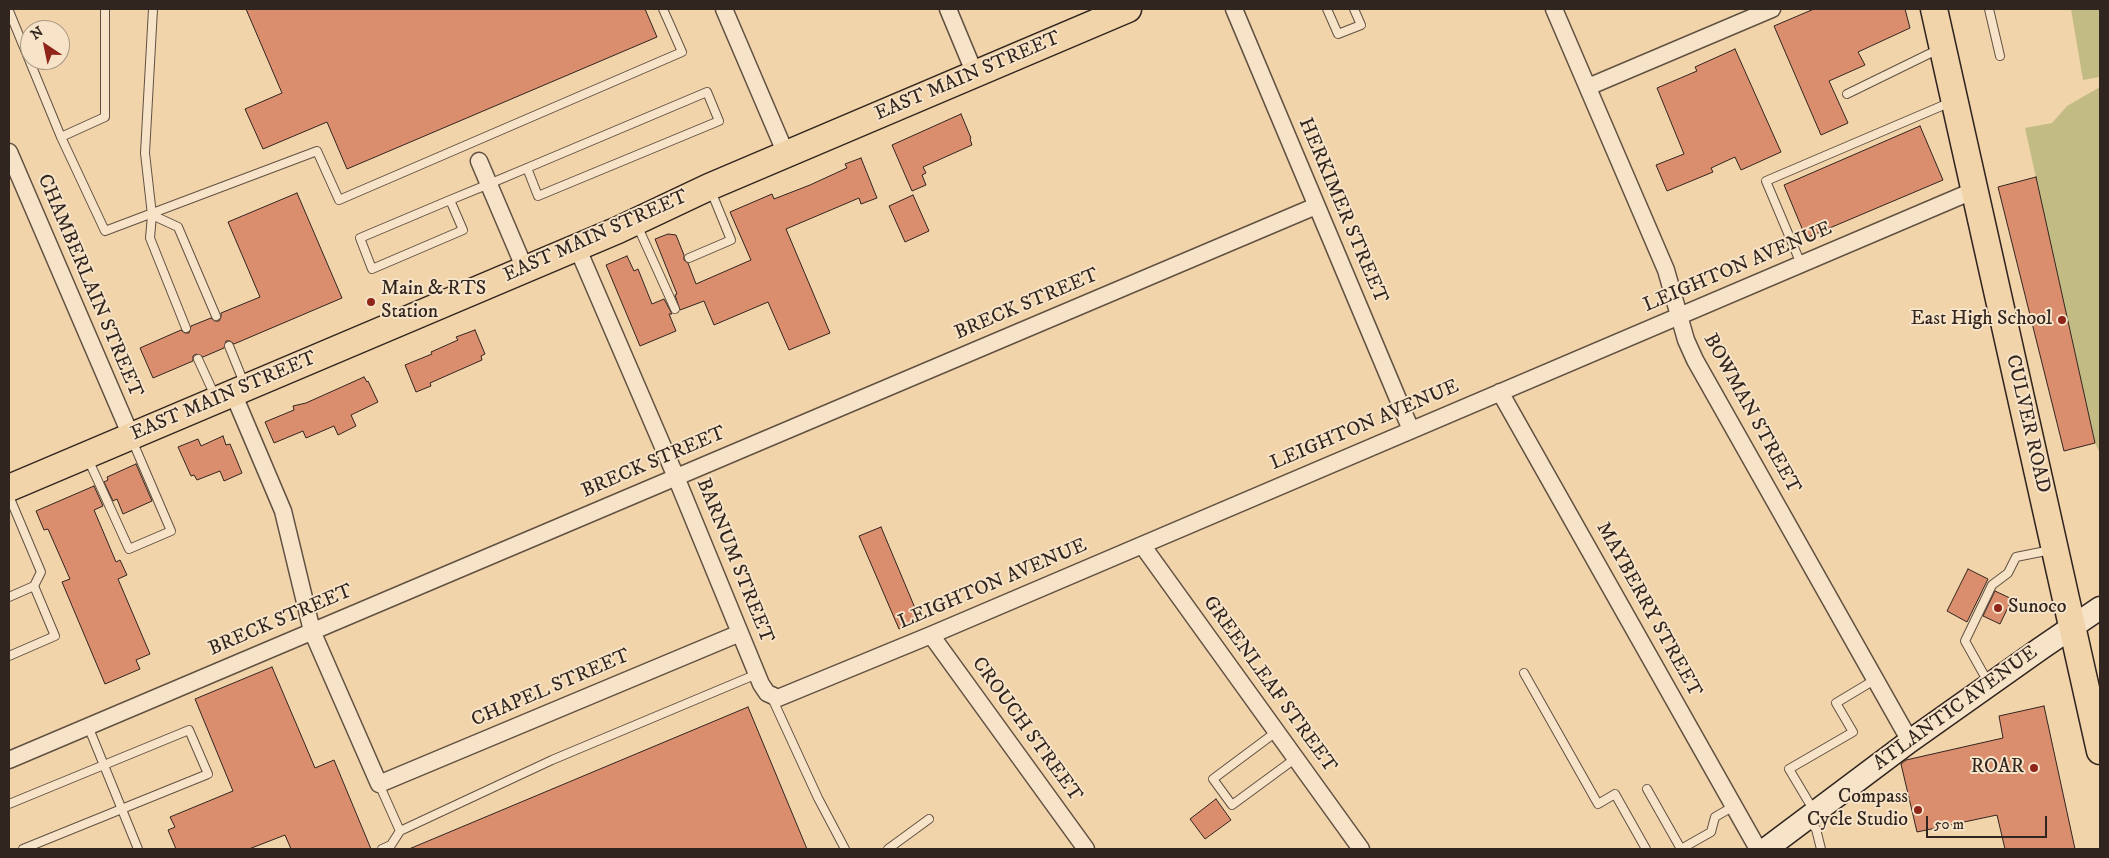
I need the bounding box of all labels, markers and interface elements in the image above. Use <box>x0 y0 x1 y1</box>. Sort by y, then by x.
north arrow <box>20 20 70 70</box>
text: N <box>27 23 47 44</box>
street label: EAST MAIN STREET <box>872 27 1064 127</box>
street label: HERKIMER STREET <box>1292 115 1392 307</box>
street label: CHAMBERLAIN STREET <box>31 171 147 401</box>
street label: EAST MAIN STREET <box>500 186 692 288</box>
street label: LEIGHTON AVENUE <box>1640 217 1836 319</box>
street label: BRECK STREET <box>951 264 1103 346</box>
place label: Main & RTS Station <box>381 278 486 325</box>
marker: Main & RTS Station <box>365 296 377 308</box>
place label: East High School <box>1911 308 2052 332</box>
marker: East High School <box>2056 314 2068 326</box>
street label: BOWMAN STREET <box>1697 330 1805 498</box>
street label: EAST MAIN STREET <box>128 347 320 447</box>
street label: CULVER ROAD <box>1999 353 2055 495</box>
street label: LEIGHTON AVENUE <box>1267 375 1463 477</box>
street label: BRECK STREET <box>578 422 730 504</box>
street label: BARNUM STREET <box>690 475 778 647</box>
street label: MAYBERRY STREET <box>1590 518 1706 702</box>
street label: LEIGHTON AVENUE <box>895 534 1091 636</box>
street label: BRECK STREET <box>205 580 357 662</box>
street label: GREENLEAF STREET <box>1197 592 1341 778</box>
place label: Sunoco <box>2008 596 2067 620</box>
marker: Sunoco <box>1992 602 2004 614</box>
street label: ATLANTIC AVENUE <box>1869 641 2043 777</box>
street label: CHAPEL STREET <box>468 645 634 733</box>
street label: CROUCH STREET <box>966 653 1086 807</box>
place label: ROAR <box>1971 756 2024 780</box>
marker: ROAR <box>2028 762 2040 774</box>
place label: Compass Cycle Studio <box>1807 786 1908 833</box>
marker: Compass Cycle Studio <box>1912 804 1924 816</box>
scale bar <box>1929 806 2050 838</box>
text: 50 m <box>1934 815 1964 834</box>

